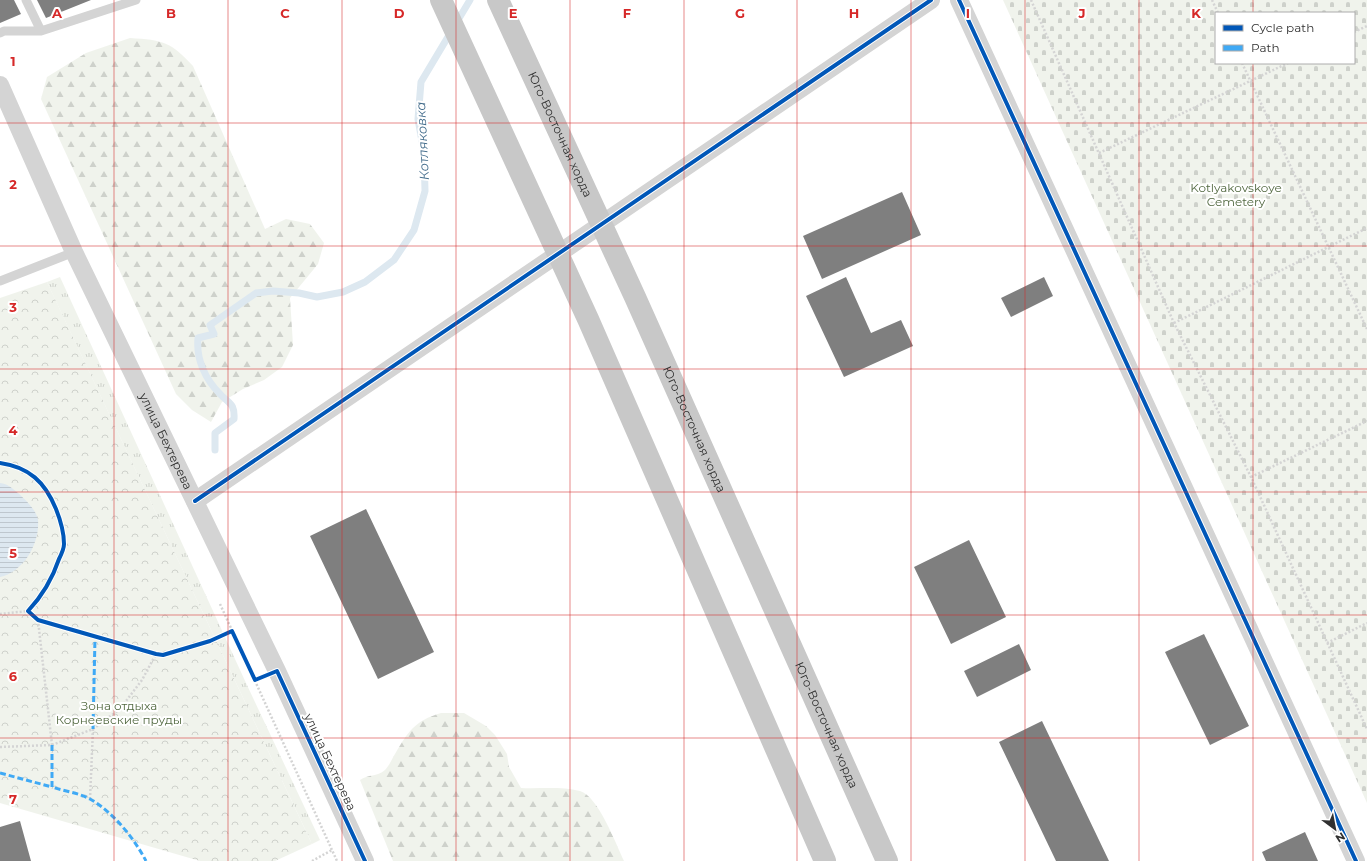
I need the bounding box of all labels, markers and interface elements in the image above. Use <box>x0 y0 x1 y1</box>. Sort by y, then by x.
text: A <box>51 5 63 21</box>
text: B <box>166 5 176 21</box>
text: C <box>280 5 290 21</box>
text: D <box>394 5 405 21</box>
text: E <box>509 5 518 21</box>
text: F <box>623 5 631 21</box>
text: G <box>735 5 745 21</box>
text: H <box>849 5 859 21</box>
text: I <box>966 5 970 21</box>
text: J <box>1077 5 1086 21</box>
text: K <box>1191 5 1201 21</box>
legend <box>1215 12 1355 64</box>
text: Cycle path <box>1251 20 1314 35</box>
text: Path <box>1251 40 1280 55</box>
text: 1 <box>10 53 16 69</box>
street label: Юго-Восточная хорда <box>525 69 596 199</box>
water label: Котляковка <box>412 101 432 181</box>
text: 2 <box>9 176 17 192</box>
park label: Kotlyakovskoye Cemetery <box>1190 180 1282 209</box>
text: 3 <box>8 299 17 315</box>
street label: Юго-Восточная хорда <box>660 364 729 495</box>
street label: улица Бехтерева <box>136 389 196 492</box>
text: 4 <box>9 422 18 438</box>
text: 5 <box>9 545 17 561</box>
street label: Юго-Восточная хорда <box>792 659 861 790</box>
text: 6 <box>9 668 18 684</box>
park label: Зона отдыха Корнеевские пруды <box>56 698 182 727</box>
street label: улица Бехтерева <box>301 710 360 813</box>
text: 7 <box>9 791 17 807</box>
north arrow <box>1315 809 1355 849</box>
text: N <box>1333 829 1348 846</box>

